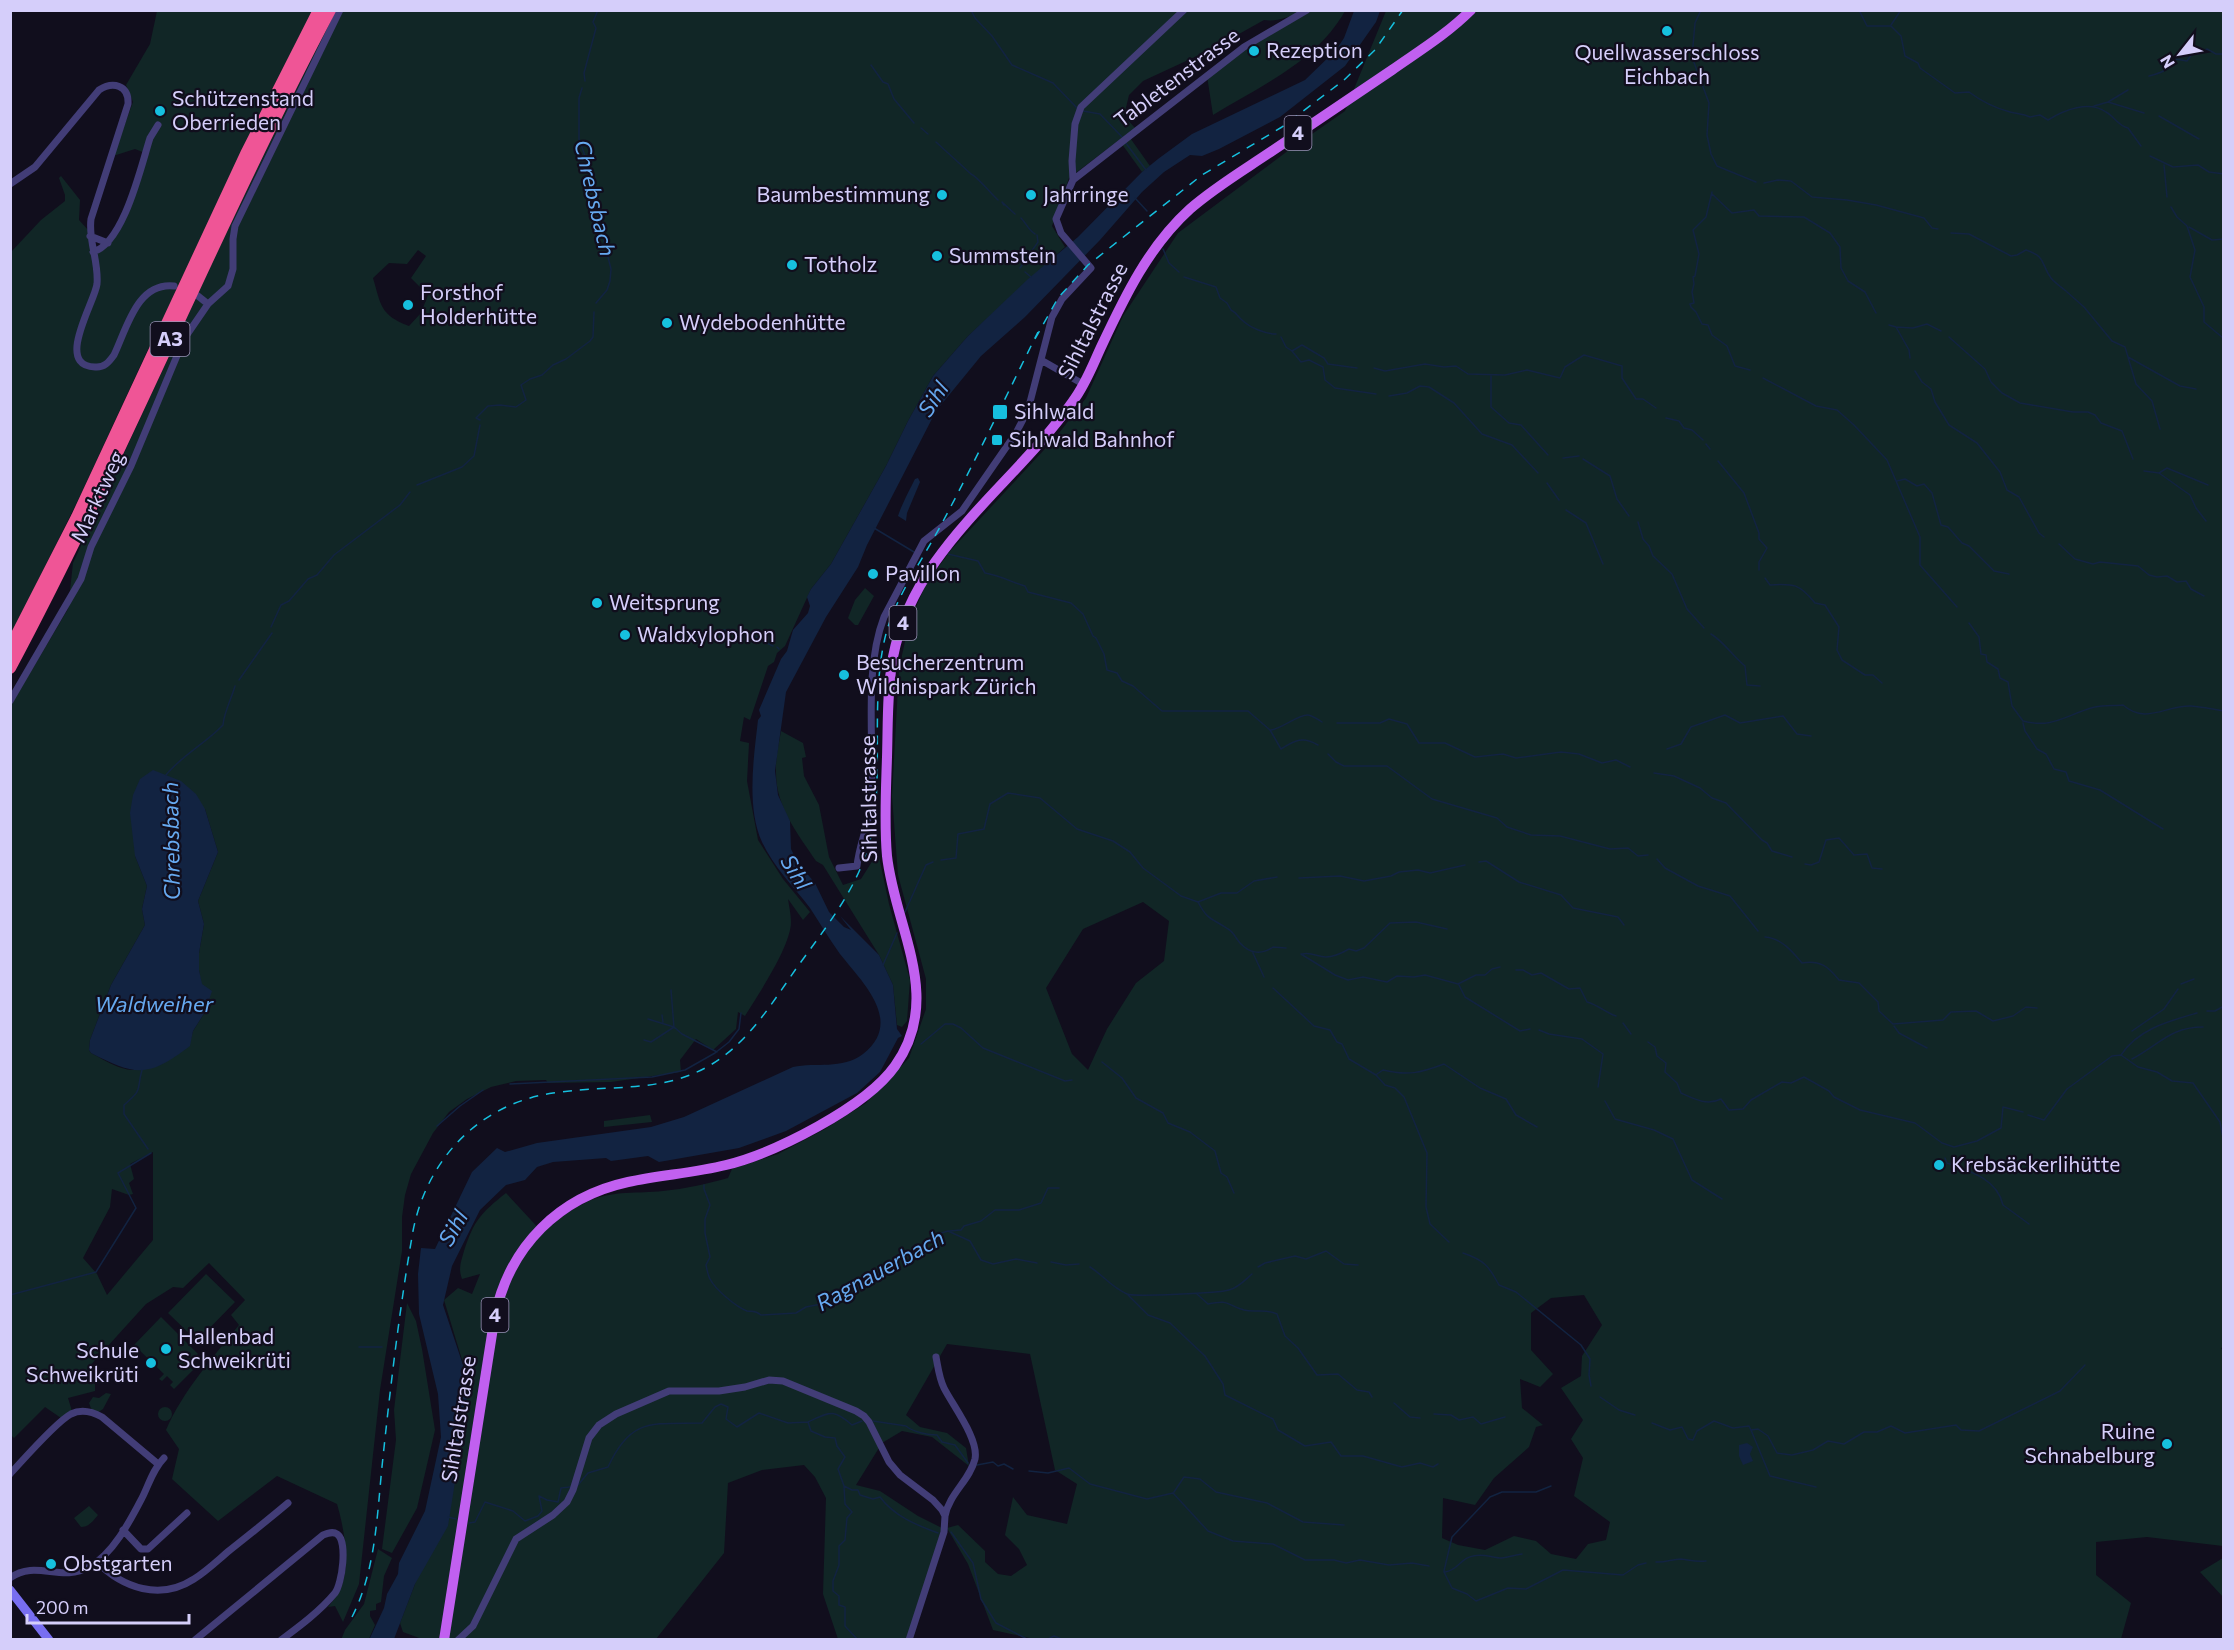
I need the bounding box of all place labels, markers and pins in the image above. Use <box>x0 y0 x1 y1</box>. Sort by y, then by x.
marker: Quellwasserschloss Eichbach <box>1660 24 1674 38</box>
place label: Rezeption <box>1266 37 1363 62</box>
place label: Quellwasserschloss Eichbach <box>1574 39 1760 88</box>
marker: Rezeption <box>1247 44 1261 58</box>
place label: Schützenstand Oberrieden <box>172 85 314 134</box>
marker: Schützenstand Oberrieden <box>153 104 167 118</box>
place label: Baumbestimmung <box>757 181 930 206</box>
place label: Jahrringe <box>1043 181 1129 206</box>
marker: Baumbestimmung <box>935 188 949 202</box>
marker: Jahrringe <box>1024 188 1038 202</box>
place label: Summstein <box>949 242 1056 267</box>
marker: Summstein <box>930 249 944 263</box>
place label: Totholz <box>804 251 877 276</box>
marker: Totholz <box>785 258 799 272</box>
place label: Forsthof Holderhütte <box>420 279 537 328</box>
marker: Forsthof Holderhütte <box>401 298 415 312</box>
place label: Wydebodenhütte <box>679 309 846 334</box>
marker: Wydebodenhütte <box>660 316 674 330</box>
place label: Sihlwald <box>1014 398 1094 423</box>
marker: Sihlwald <box>991 403 1009 421</box>
place label: Sihlwald Bahnhof <box>1009 426 1175 451</box>
marker: Sihlwald Bahnhof <box>990 433 1004 447</box>
place label: Pavillon <box>885 560 960 585</box>
marker: Pavillon <box>866 567 880 581</box>
place label: Weitsprung <box>609 589 720 614</box>
marker: Weitsprung <box>590 596 604 610</box>
place label: Waldxylophon <box>637 621 775 646</box>
marker: Waldxylophon <box>618 628 632 642</box>
place label: Besucherzentrum Wildnispark Zürich <box>856 649 1037 698</box>
marker: Besucherzentrum Wildnispark Zürich <box>837 668 851 682</box>
place label: Krebsäckerlihütte <box>1951 1151 2120 1176</box>
marker: Krebsäckerlihütte <box>1932 1158 1946 1172</box>
place label: Hallenbad Schweikrüti <box>178 1323 291 1372</box>
place label: Schule Schweikrüti <box>26 1337 139 1386</box>
marker: Hallenbad Schweikrüti <box>159 1342 173 1356</box>
marker: Schule Schweikrüti <box>144 1356 158 1370</box>
place label: Ruine Schnabelburg <box>2024 1418 2155 1467</box>
marker: Ruine Schnabelburg <box>2160 1437 2174 1451</box>
place label: Obstgarten <box>63 1550 173 1575</box>
marker: Obstgarten <box>44 1557 58 1571</box>

